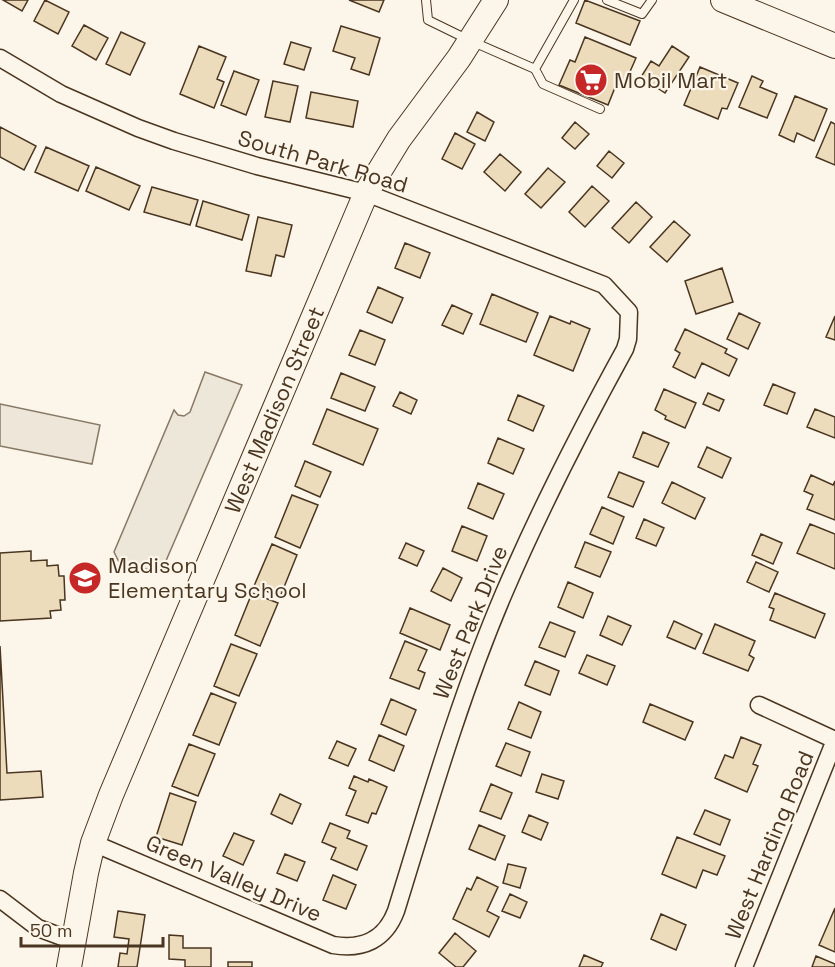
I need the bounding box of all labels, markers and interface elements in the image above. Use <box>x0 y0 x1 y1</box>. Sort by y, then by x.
supermarket icon: Mobil Mart <box>573 62 609 98</box>
place label: Mobil Mart <box>614 66 727 94</box>
street label: South Park Road <box>235 123 411 199</box>
street label: West Madison Street <box>218 302 330 517</box>
street label: West Park Drive <box>426 541 514 703</box>
place label: Madison Elementary School <box>108 551 307 604</box>
school or university icon: Madison Elementary School <box>67 560 103 596</box>
street label: West Harding Road <box>718 747 820 943</box>
street label: Green Valley Drive <box>142 828 326 928</box>
scale bar <box>21 910 164 948</box>
text: 50 m <box>30 919 72 942</box>

